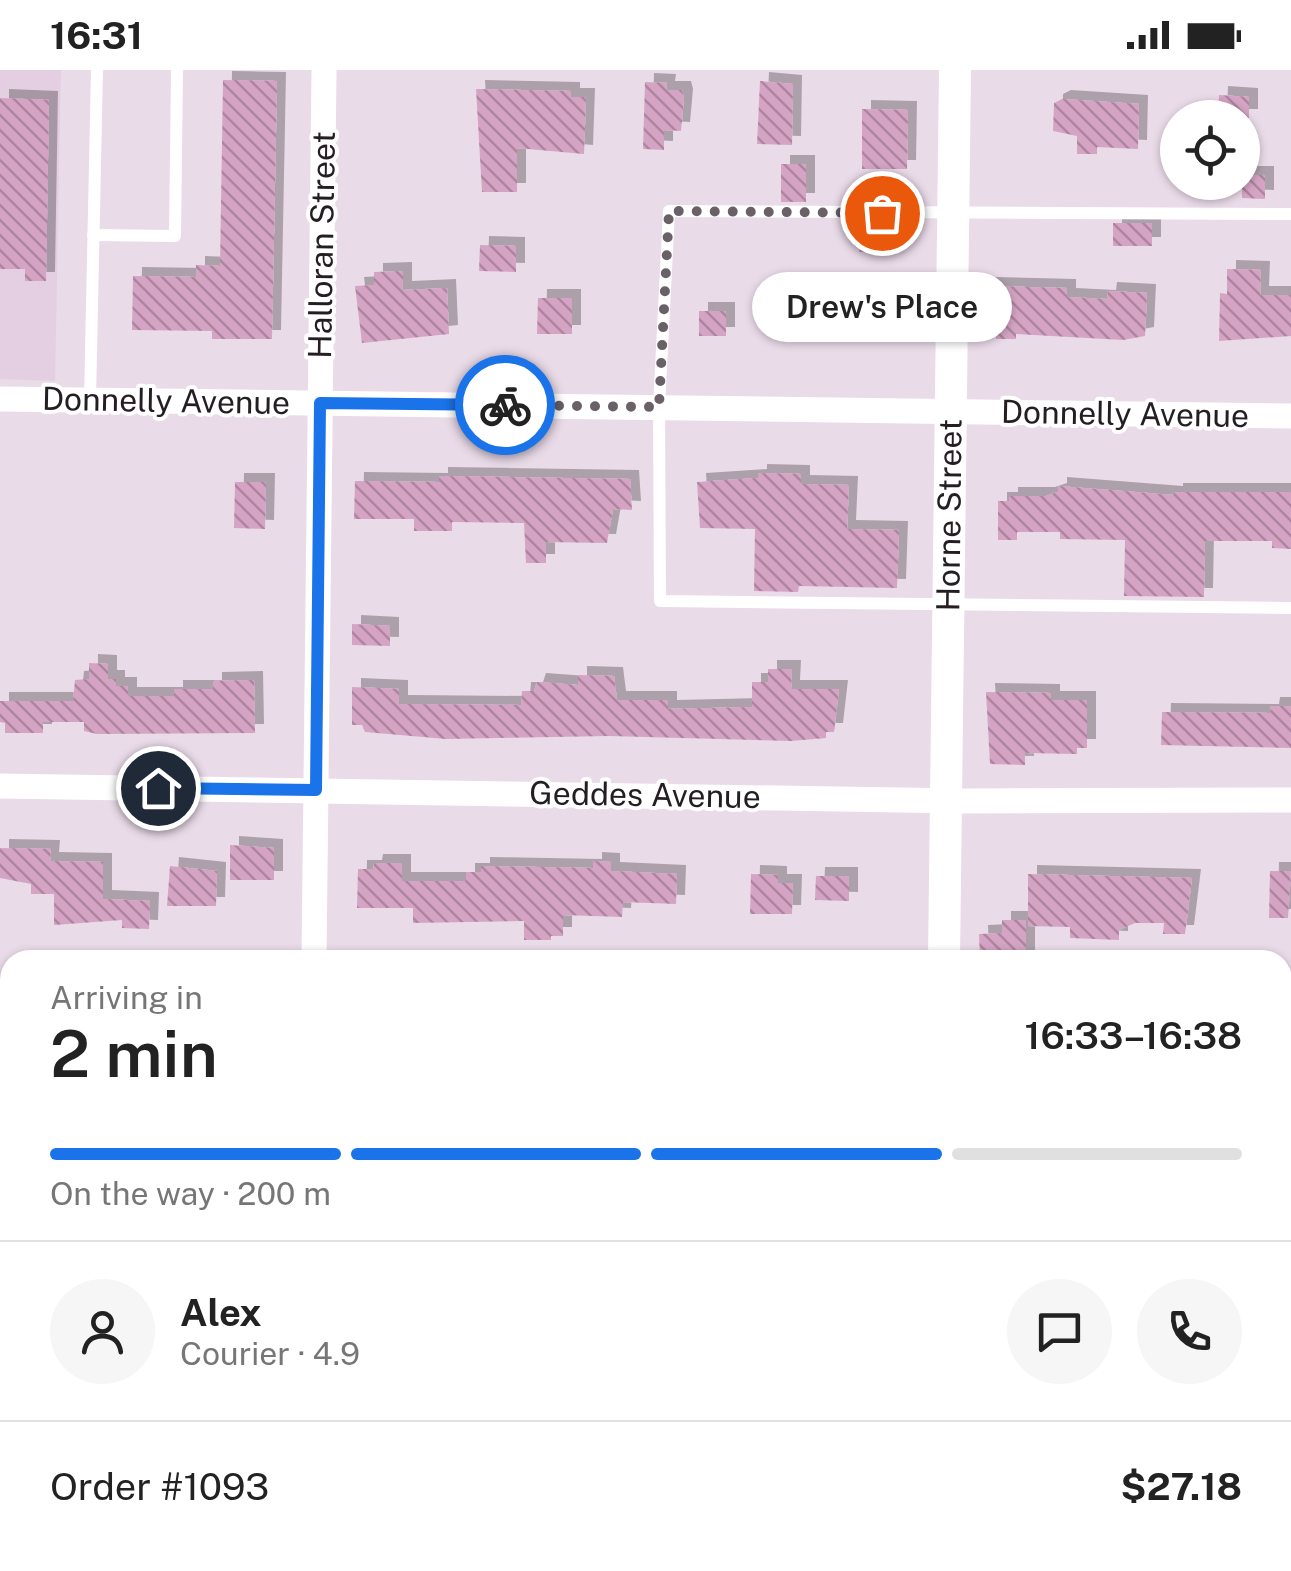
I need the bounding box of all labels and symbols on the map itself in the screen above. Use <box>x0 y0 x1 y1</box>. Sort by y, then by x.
street label: Halloran Street <box>301 131 342 359</box>
pin <box>840 171 925 256</box>
callout: Drew's Place <box>752 273 1012 343</box>
courier <box>455 355 555 455</box>
street label: Donnelly Avenue <box>42 380 290 421</box>
street label: Donnelly Avenue <box>1001 393 1249 434</box>
street label: Horne Street <box>929 419 969 612</box>
pin <box>116 746 201 831</box>
street label: Geddes Avenue <box>529 774 761 815</box>

